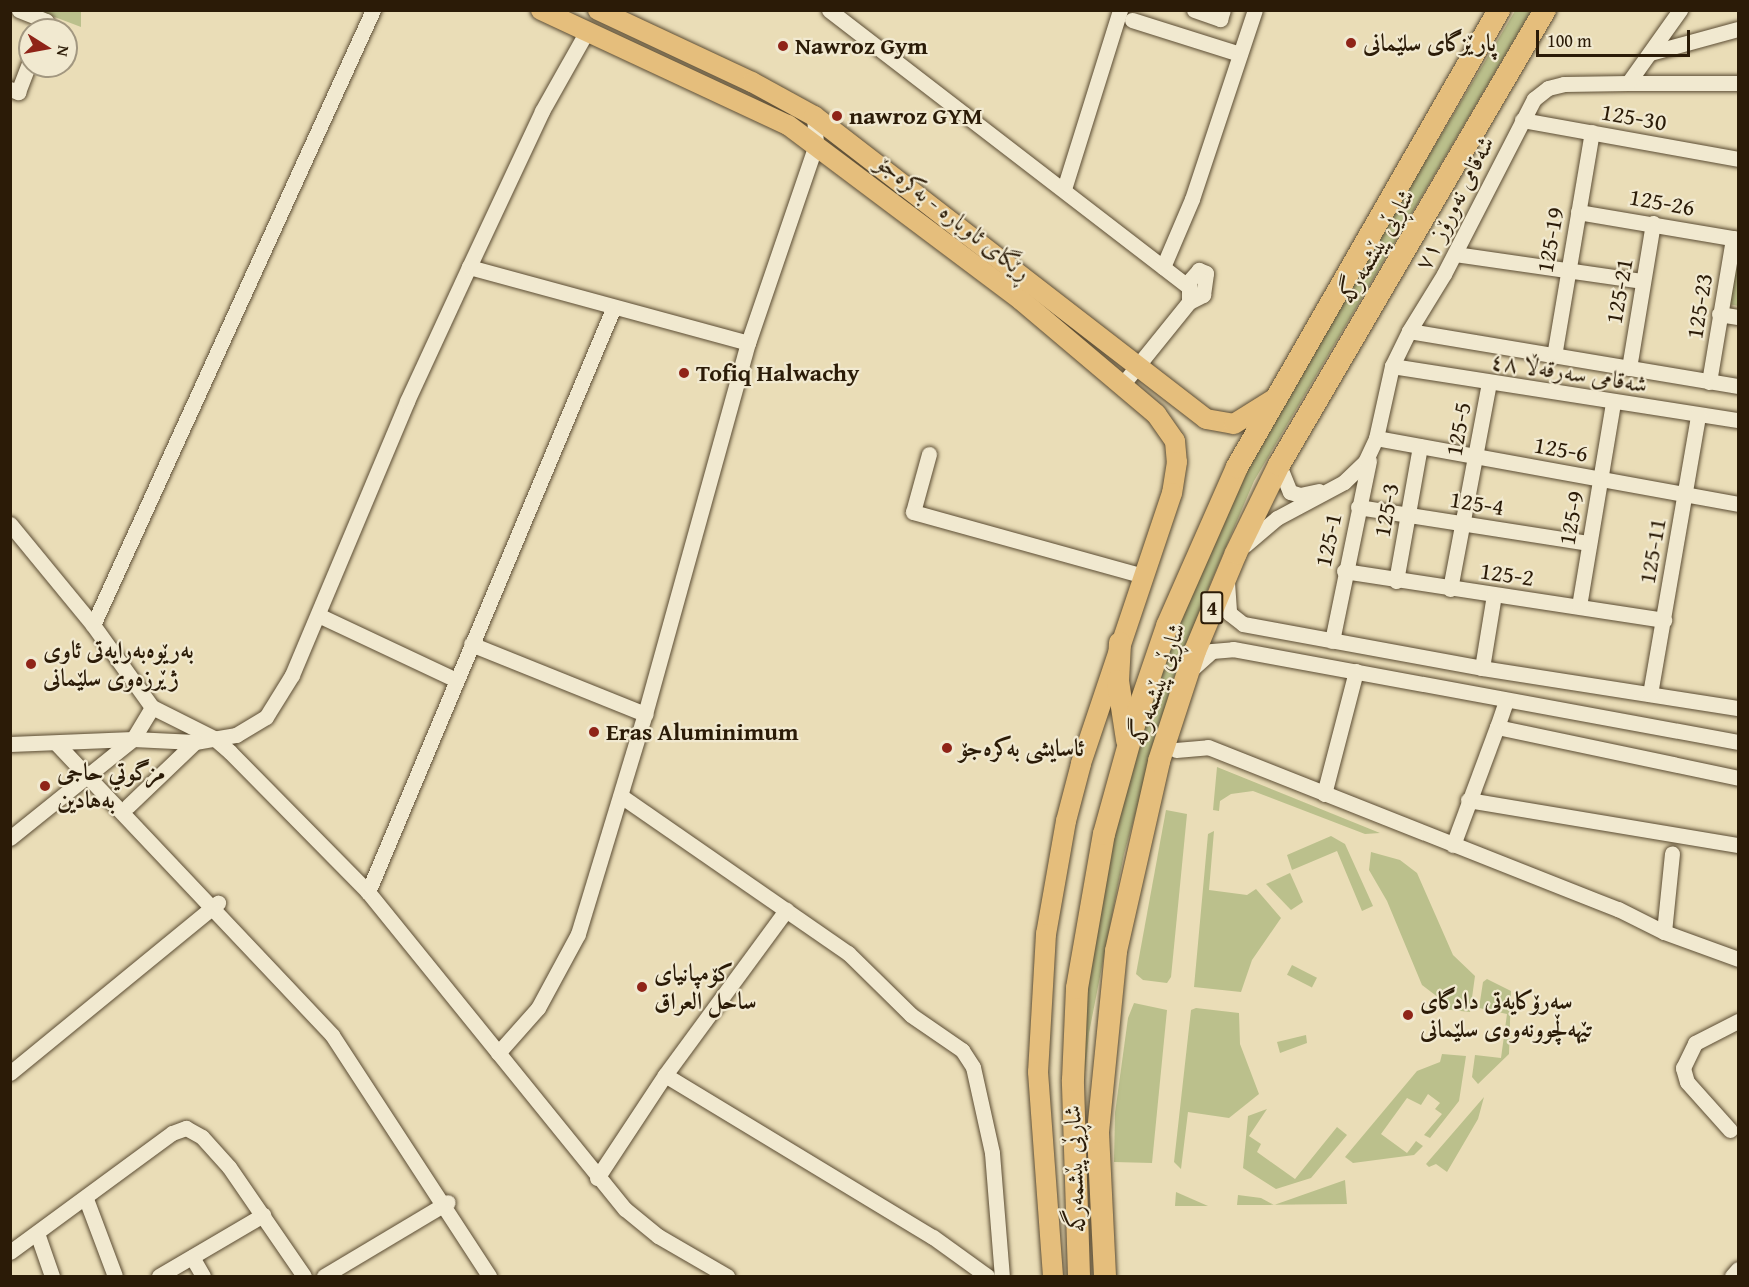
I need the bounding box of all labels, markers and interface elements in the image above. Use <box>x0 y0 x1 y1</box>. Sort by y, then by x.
north arrow <box>18 18 78 78</box>
scale bar <box>1539 18 1694 56</box>
text: 100 m <box>1547 27 1592 54</box>
place label: پارێزگای سلێمانی <box>1363 29 1496 57</box>
place label: Nawroz Gym <box>795 32 928 60</box>
marker: پارێزگای سلێمانی <box>1344 36 1358 50</box>
marker: Nawroz Gym <box>776 39 790 53</box>
text: N <box>51 44 77 59</box>
street label: 125-30 <box>1599 97 1669 137</box>
place label: nawroz GYM <box>849 102 983 130</box>
marker: nawroz GYM <box>830 109 844 123</box>
street label: شەقامی نەورۆز ٧١ <box>1408 131 1500 275</box>
street label: ڕێگای ئاوبارە - بەکرەجۆ <box>871 148 1037 286</box>
street label: 125-26 <box>1627 182 1697 222</box>
street label: شاڕێی پێشمەرگە <box>1332 184 1420 308</box>
street label: 125-19 <box>1530 205 1570 275</box>
street label: 125-21 <box>1599 256 1639 326</box>
street label: 125-23 <box>1680 271 1718 341</box>
street label: شەقامی سەرقەڵا ٤٨ <box>1488 345 1650 399</box>
place label: Tofiq Halwachy <box>696 359 859 387</box>
marker: Tofiq Halwachy <box>677 366 691 380</box>
street label: 125-5 <box>1439 400 1477 458</box>
street label: 125-6 <box>1532 430 1590 468</box>
street label: 125-3 <box>1367 481 1405 539</box>
street label: 125-4 <box>1448 485 1506 521</box>
street label: 125-9 <box>1552 489 1590 547</box>
street label: 125-1 <box>1308 510 1348 570</box>
street label: 125-11 <box>1632 516 1672 586</box>
street label: 125-2 <box>1478 556 1536 592</box>
road number: 4 <box>1200 589 1224 627</box>
street label: شاڕێی پێشمەرگە <box>1123 619 1191 749</box>
place label: بەرێوەبەرایەتی ئاوی ژێرزەوی سلێمانی <box>43 636 194 692</box>
marker: بەرێوەبەرایەتی ئاوی ژێرزەوی سلێمانی <box>24 657 38 671</box>
place label: Eras Aluminimum <box>606 718 799 746</box>
marker: Eras Aluminimum <box>587 725 601 739</box>
place label: ئاسایشی بەکرەجۆ <box>959 734 1084 762</box>
marker: ئاسایشی بەکرەجۆ <box>940 741 954 755</box>
place label: مزگوتي حاجی بەهادین <box>57 758 165 814</box>
marker: مزگوتي حاجی بەهادین <box>38 779 52 793</box>
place label: کۆمپانیای ساحل العراق <box>654 959 757 1015</box>
marker: کۆمپانیای ساحل العراق <box>635 980 649 994</box>
place label: سەرۆکایەتی دادگای تێهەڵچوونەوەی سلێمانی <box>1420 987 1593 1043</box>
marker: سەرۆکایەتی دادگای تێهەڵچوونەوەی سلێمانی <box>1401 1008 1415 1022</box>
street label: شاڕێی پێشمەرگە <box>1057 1105 1091 1233</box>

